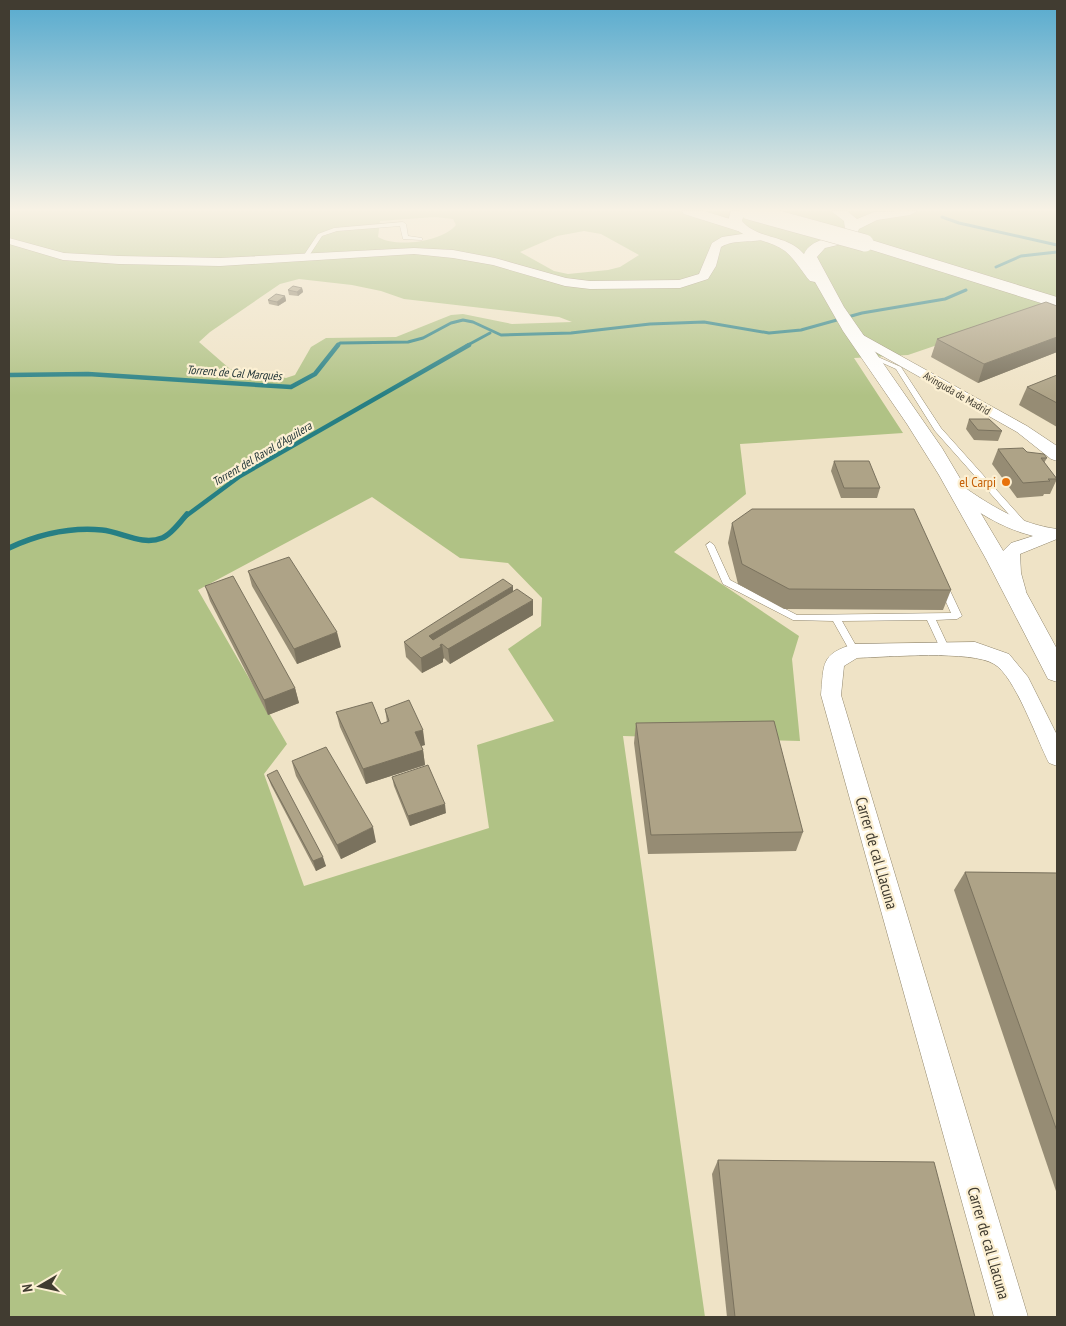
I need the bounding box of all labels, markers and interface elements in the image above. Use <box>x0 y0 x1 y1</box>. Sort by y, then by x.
water label: Torrent de Cal Marquès <box>186 362 284 383</box>
street label: Avinguda de Madrid <box>921 368 993 418</box>
water label: Torrent del Raval d'Aguilera <box>209 417 315 489</box>
place label: el Carpi <box>959 473 996 491</box>
marker: el Carpi <box>1000 476 1012 488</box>
street label: Carrer de cal Llacuna <box>851 795 903 911</box>
street label: Carrer de cal Llacuna <box>963 1185 1015 1301</box>
north arrow <box>15 1261 65 1311</box>
text: N <box>18 1283 37 1293</box>

